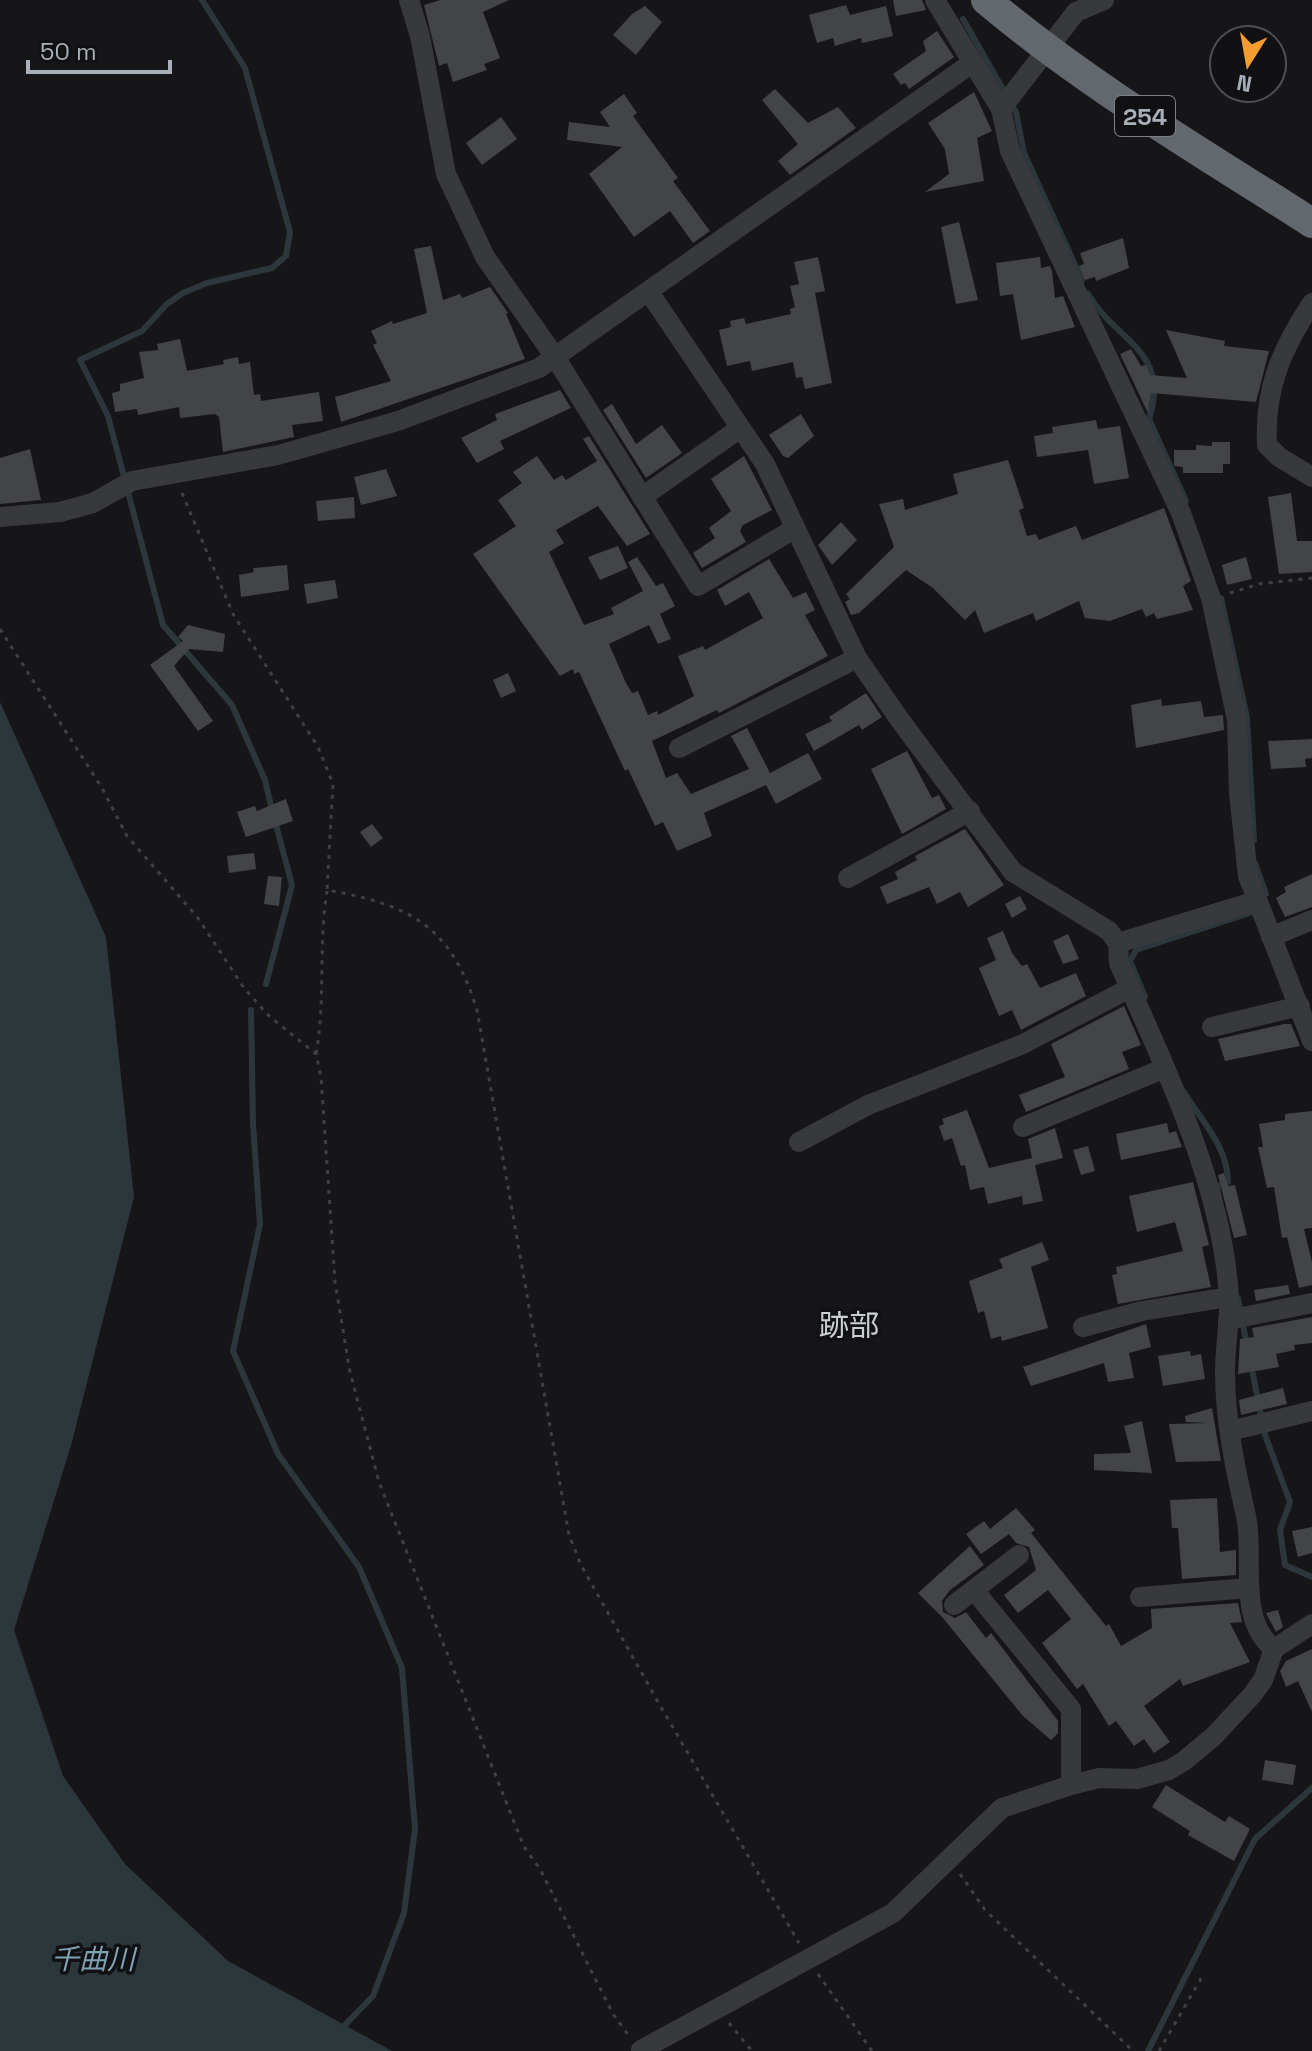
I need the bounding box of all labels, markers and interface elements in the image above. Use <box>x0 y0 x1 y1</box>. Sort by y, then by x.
scale bar <box>28 24 170 74</box>
north arrow <box>1208 24 1288 104</box>
text: 50 m <box>40 36 97 67</box>
text: N <box>1234 68 1254 99</box>
road number: 254 <box>1115 96 1175 136</box>
district label: 跡部 <box>819 1306 879 1345</box>
water label: 千曲川 <box>51 1941 138 1977</box>

